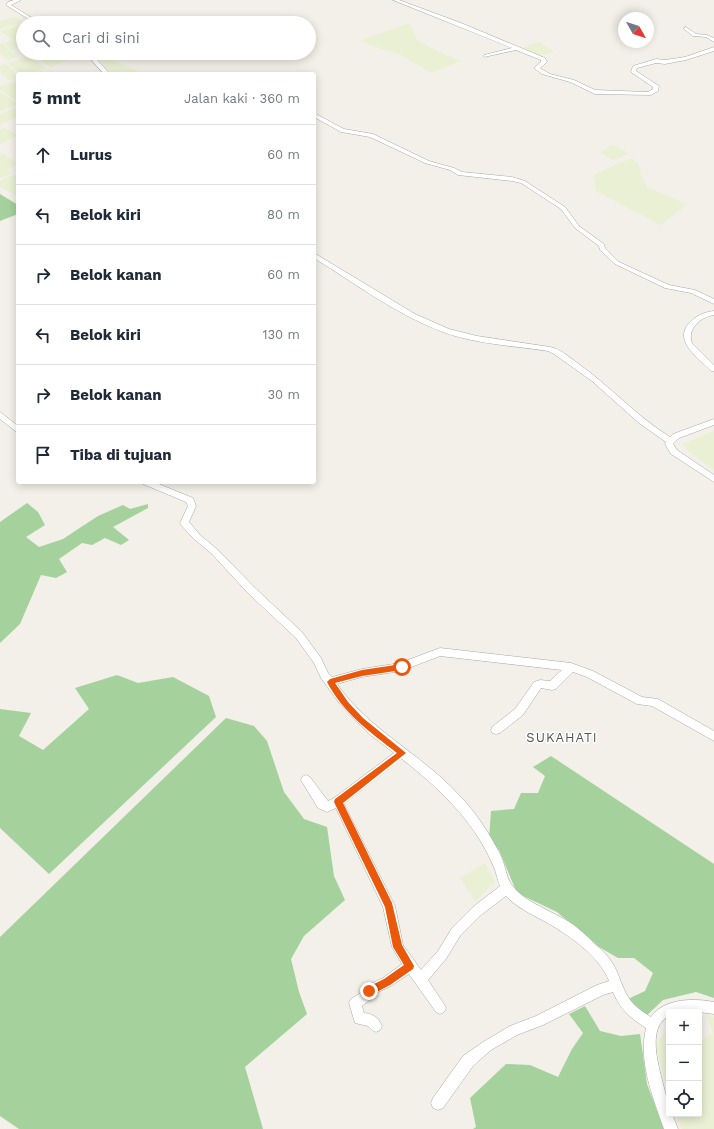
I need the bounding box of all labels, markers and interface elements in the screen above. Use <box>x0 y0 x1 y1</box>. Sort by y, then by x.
north arrow <box>618 12 654 48</box>
search box <box>16 16 316 60</box>
icon: search <box>30 27 52 49</box>
text: Cari di sini <box>62 29 140 47</box>
text: 5 mnt <box>32 88 81 108</box>
text: Jalan kaki · 360 m <box>184 91 300 106</box>
icon: ahead <box>32 144 54 166</box>
text: Lurus <box>70 146 112 164</box>
text: 60 m <box>267 147 300 162</box>
icon: left <box>32 204 54 226</box>
text: Belok kiri <box>70 206 141 224</box>
text: 80 m <box>267 207 300 222</box>
icon: right <box>32 264 54 286</box>
text: Belok kanan <box>70 266 161 284</box>
text: 60 m <box>267 267 300 282</box>
icon: left <box>32 324 54 346</box>
text: Belok kiri <box>70 326 141 344</box>
text: 130 m <box>262 327 300 342</box>
icon: right <box>32 384 54 406</box>
text: Belok kanan <box>70 386 161 404</box>
text: 30 m <box>268 387 300 402</box>
icon: arrive <box>32 444 54 466</box>
text: Tiba di tujuan <box>70 446 172 464</box>
route start <box>393 658 411 676</box>
district label: SUKAHATI <box>526 730 598 745</box>
route end <box>360 982 378 1000</box>
map controls <box>666 1009 702 1117</box>
button: + <box>666 1009 702 1045</box>
button: − <box>666 1045 702 1081</box>
button: locate <box>666 1081 702 1117</box>

